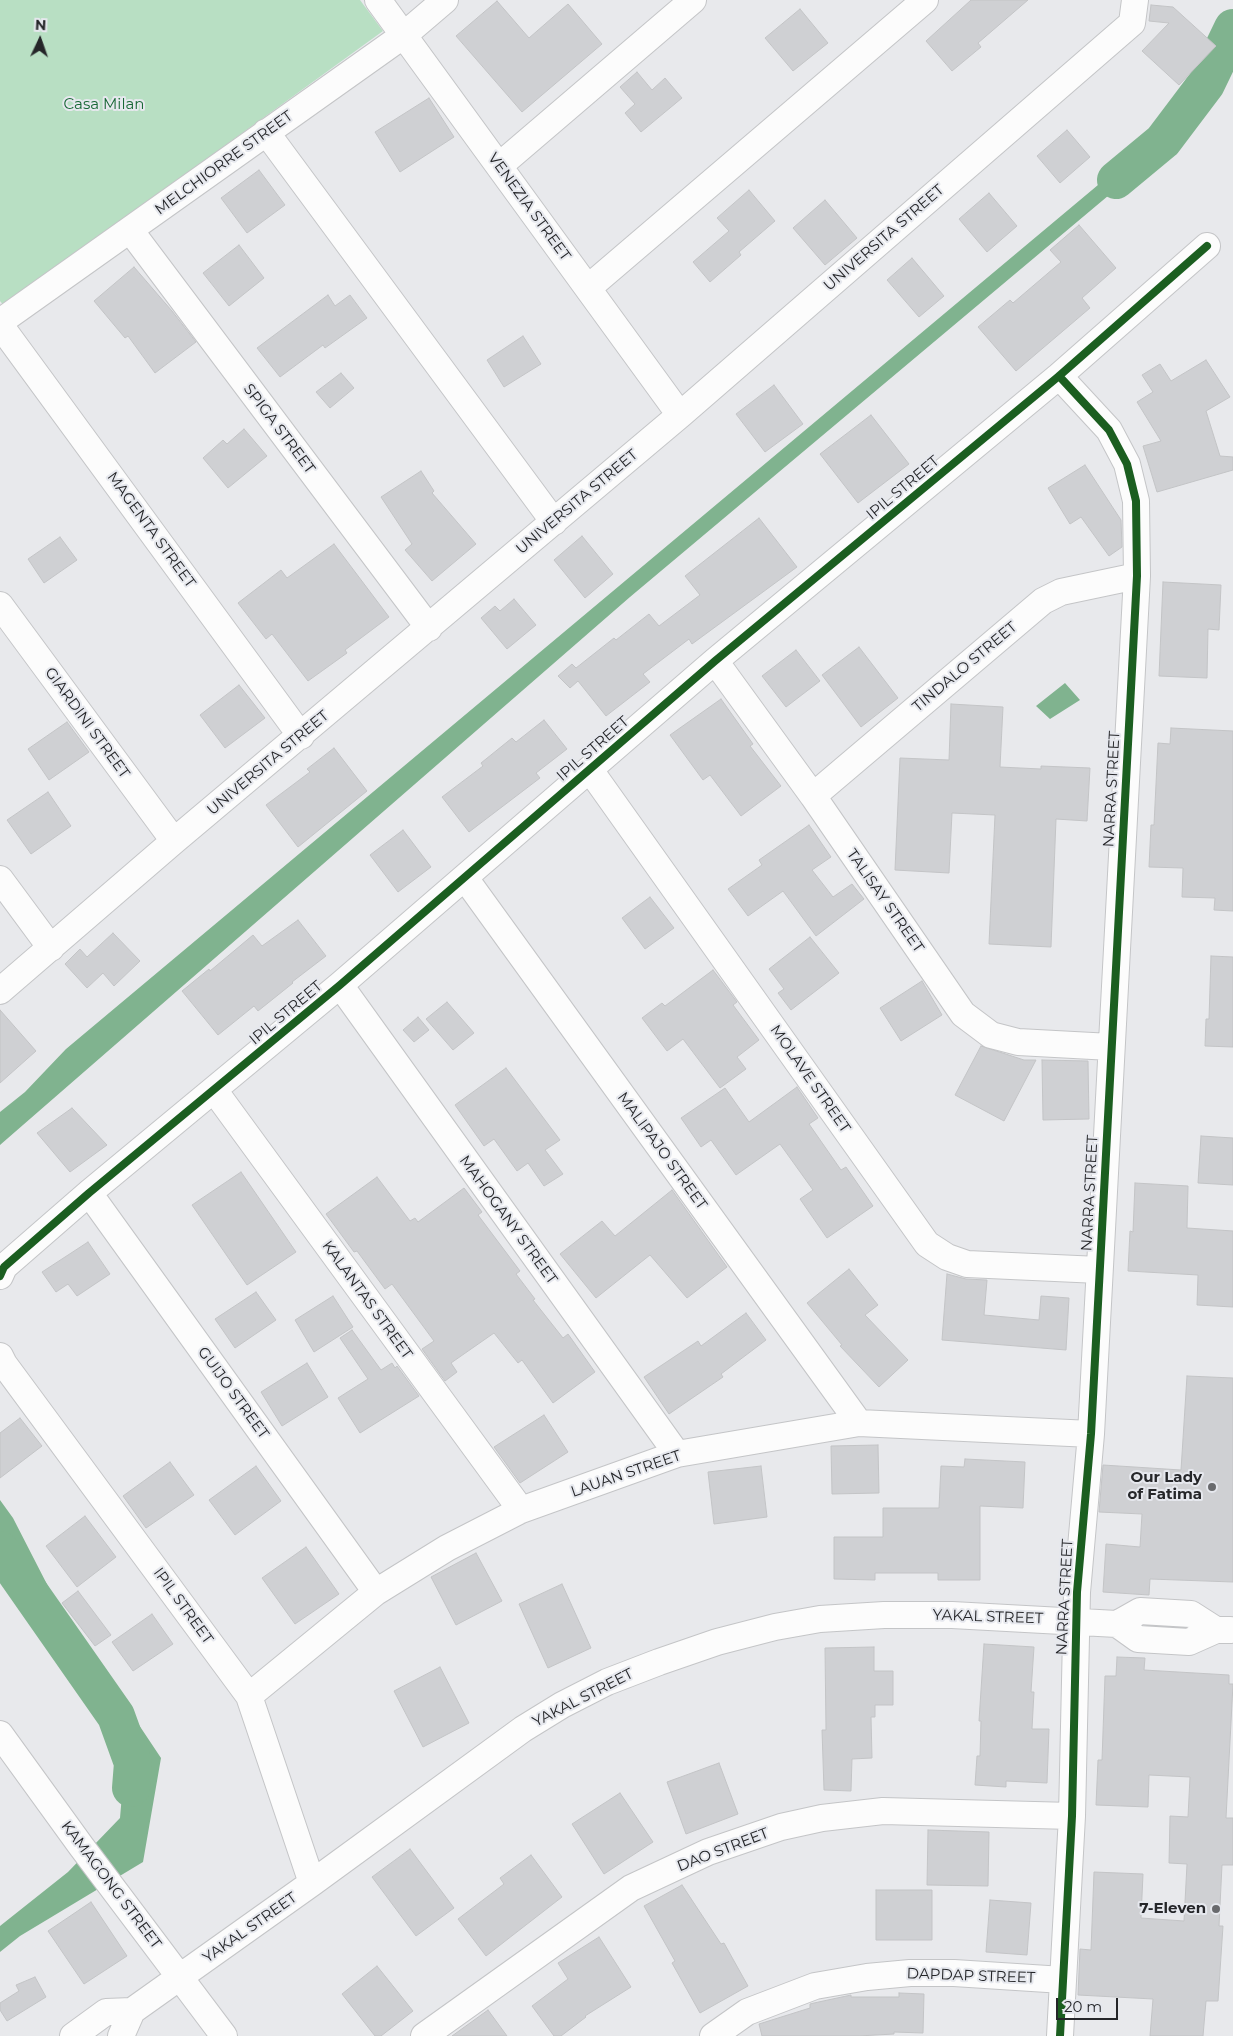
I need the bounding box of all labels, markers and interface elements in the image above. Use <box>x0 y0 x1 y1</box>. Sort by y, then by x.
north arrow <box>15 15 65 65</box>
text: N <box>35 16 47 34</box>
park label: Casa Milan <box>64 96 144 114</box>
street label: MELCHIORRE STREET <box>152 107 296 219</box>
street label: VENEZIA STREET <box>484 150 574 264</box>
street label: UNIVERSITA STREET <box>820 181 948 295</box>
street label: SPIGA STREET <box>239 381 319 477</box>
street label: UNIVERSITA STREET <box>513 446 641 558</box>
street label: IPIL STREET <box>863 452 943 524</box>
street label: MAGENTA STREET <box>103 469 199 591</box>
street label: TINDALO STREET <box>909 618 1021 716</box>
street label: GIARDINI STREET <box>41 664 133 782</box>
street label: UNIVERSITA STREET <box>204 707 332 819</box>
street label: IPIL STREET <box>553 713 633 785</box>
street label: NARRA STREET <box>1100 730 1124 848</box>
street label: TALISAY STREET <box>843 846 927 956</box>
street label: IPIL STREET <box>246 977 326 1049</box>
street label: MOLAVE STREET <box>766 1022 854 1136</box>
street label: MALIPAJO STREET <box>613 1089 711 1213</box>
street label: NARRA STREET <box>1078 1134 1102 1252</box>
street label: MAHOGANY STREET <box>455 1152 561 1288</box>
street label: KALANTAS STREET <box>318 1237 416 1363</box>
street label: GUIJO STREET <box>194 1344 272 1442</box>
street label: LAUAN STREET <box>569 1447 683 1501</box>
place label: Our Lady of Fatima <box>1127 1469 1202 1504</box>
marker: Our Lady of Fatima <box>1206 1481 1218 1493</box>
street label: NARRA STREET <box>1053 1538 1077 1656</box>
street label: IPIL STREET <box>149 1564 217 1648</box>
street label: YAKAL STREET <box>932 1606 1044 1628</box>
street label: YAKAL STREET <box>530 1665 636 1731</box>
street label: KAMAGONG STREET <box>57 1818 165 1952</box>
street label: DAO STREET <box>675 1824 771 1876</box>
street label: YAKAL STREET <box>200 1889 300 1967</box>
place label: 7-Eleven <box>1139 1900 1206 1918</box>
marker: 7-Eleven <box>1210 1903 1222 1915</box>
street label: DAPDAP STREET <box>906 1965 1036 1987</box>
scale bar <box>1058 1988 1120 2020</box>
text: 20 m <box>1064 1997 1102 2016</box>

